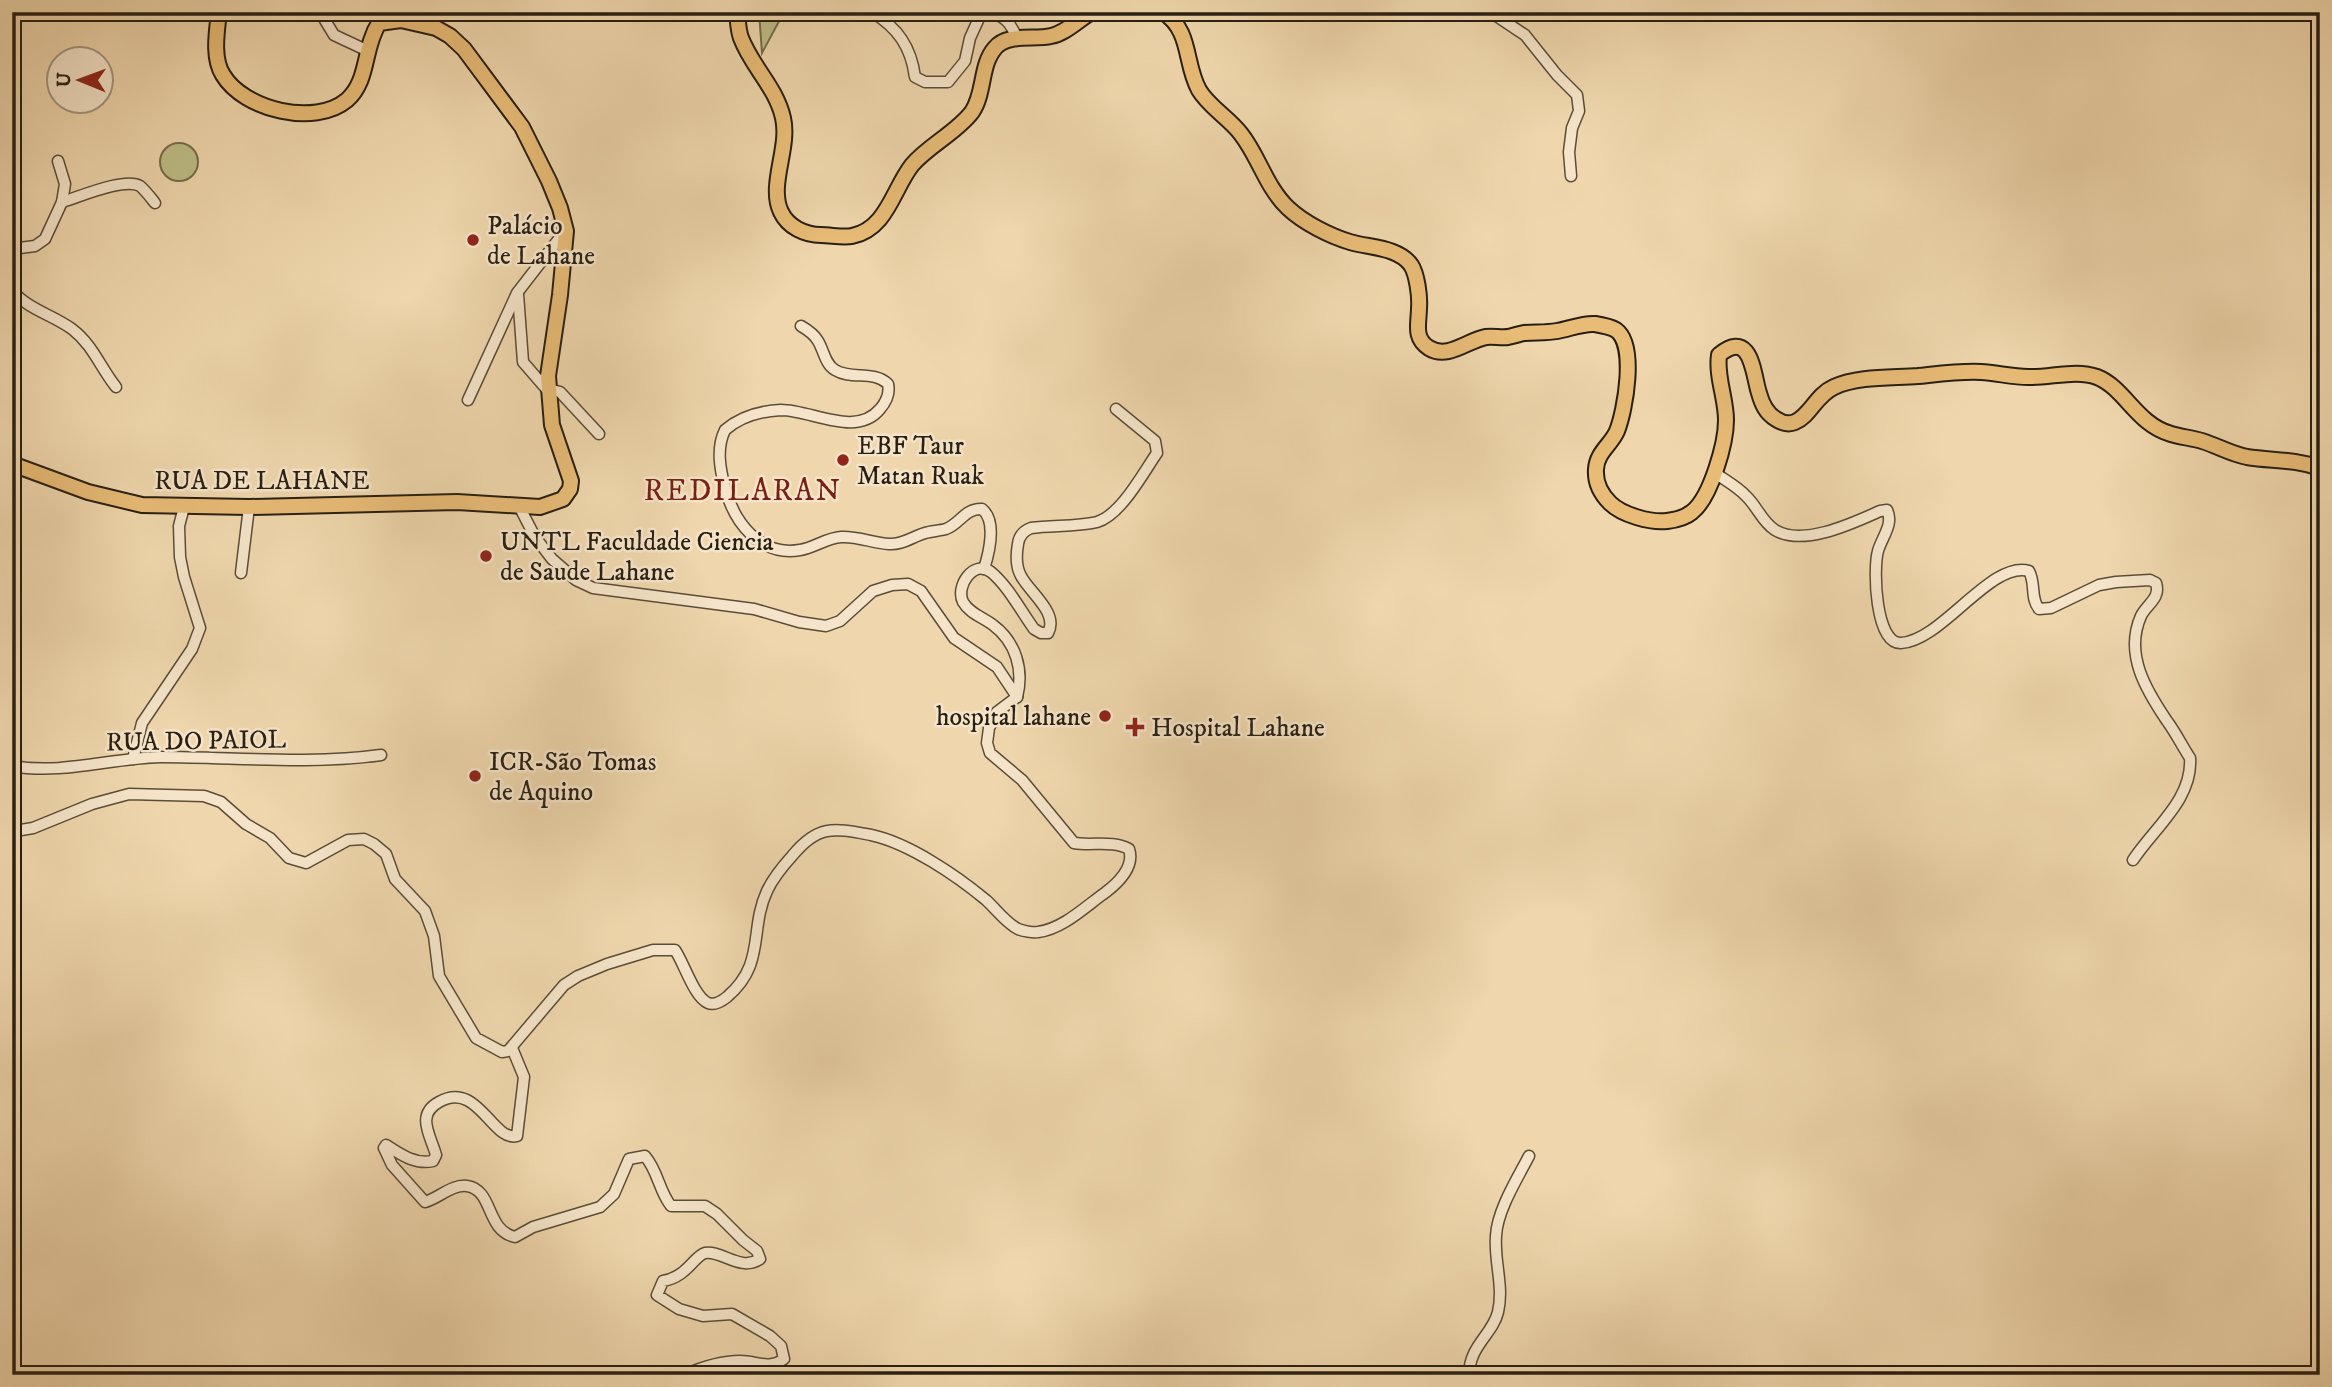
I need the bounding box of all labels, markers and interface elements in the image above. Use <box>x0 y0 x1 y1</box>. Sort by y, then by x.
north arrow <box>46 46 116 116</box>
text: U <box>53 72 76 87</box>
place label: Palácio de Lahane <box>487 210 595 273</box>
marker: Palácio de Lahane <box>465 232 481 248</box>
place label: EBF Taur Matan Ruak <box>857 430 984 493</box>
marker: EBF Taur Matan Ruak <box>835 452 851 468</box>
street label: RUA DE LAHANE <box>154 465 370 498</box>
district label: REDILARAN <box>644 473 842 510</box>
place label: UNTL Faculdade Ciencia de Saude Lahane <box>500 526 774 589</box>
marker: UNTL Faculdade Ciencia de Saude Lahane <box>478 548 494 564</box>
place label: hospital lahane <box>936 701 1091 734</box>
marker: hospital lahane <box>1097 708 1113 724</box>
place label: Hospital Lahane <box>1151 712 1325 745</box>
marker: Hospital Lahane <box>1125 717 1145 737</box>
street label: RUA DO PAIOL <box>106 723 287 760</box>
place label: ICR-São Tomas de Aquino <box>489 746 656 809</box>
marker: ICR-São Tomas de Aquino <box>467 768 483 784</box>

